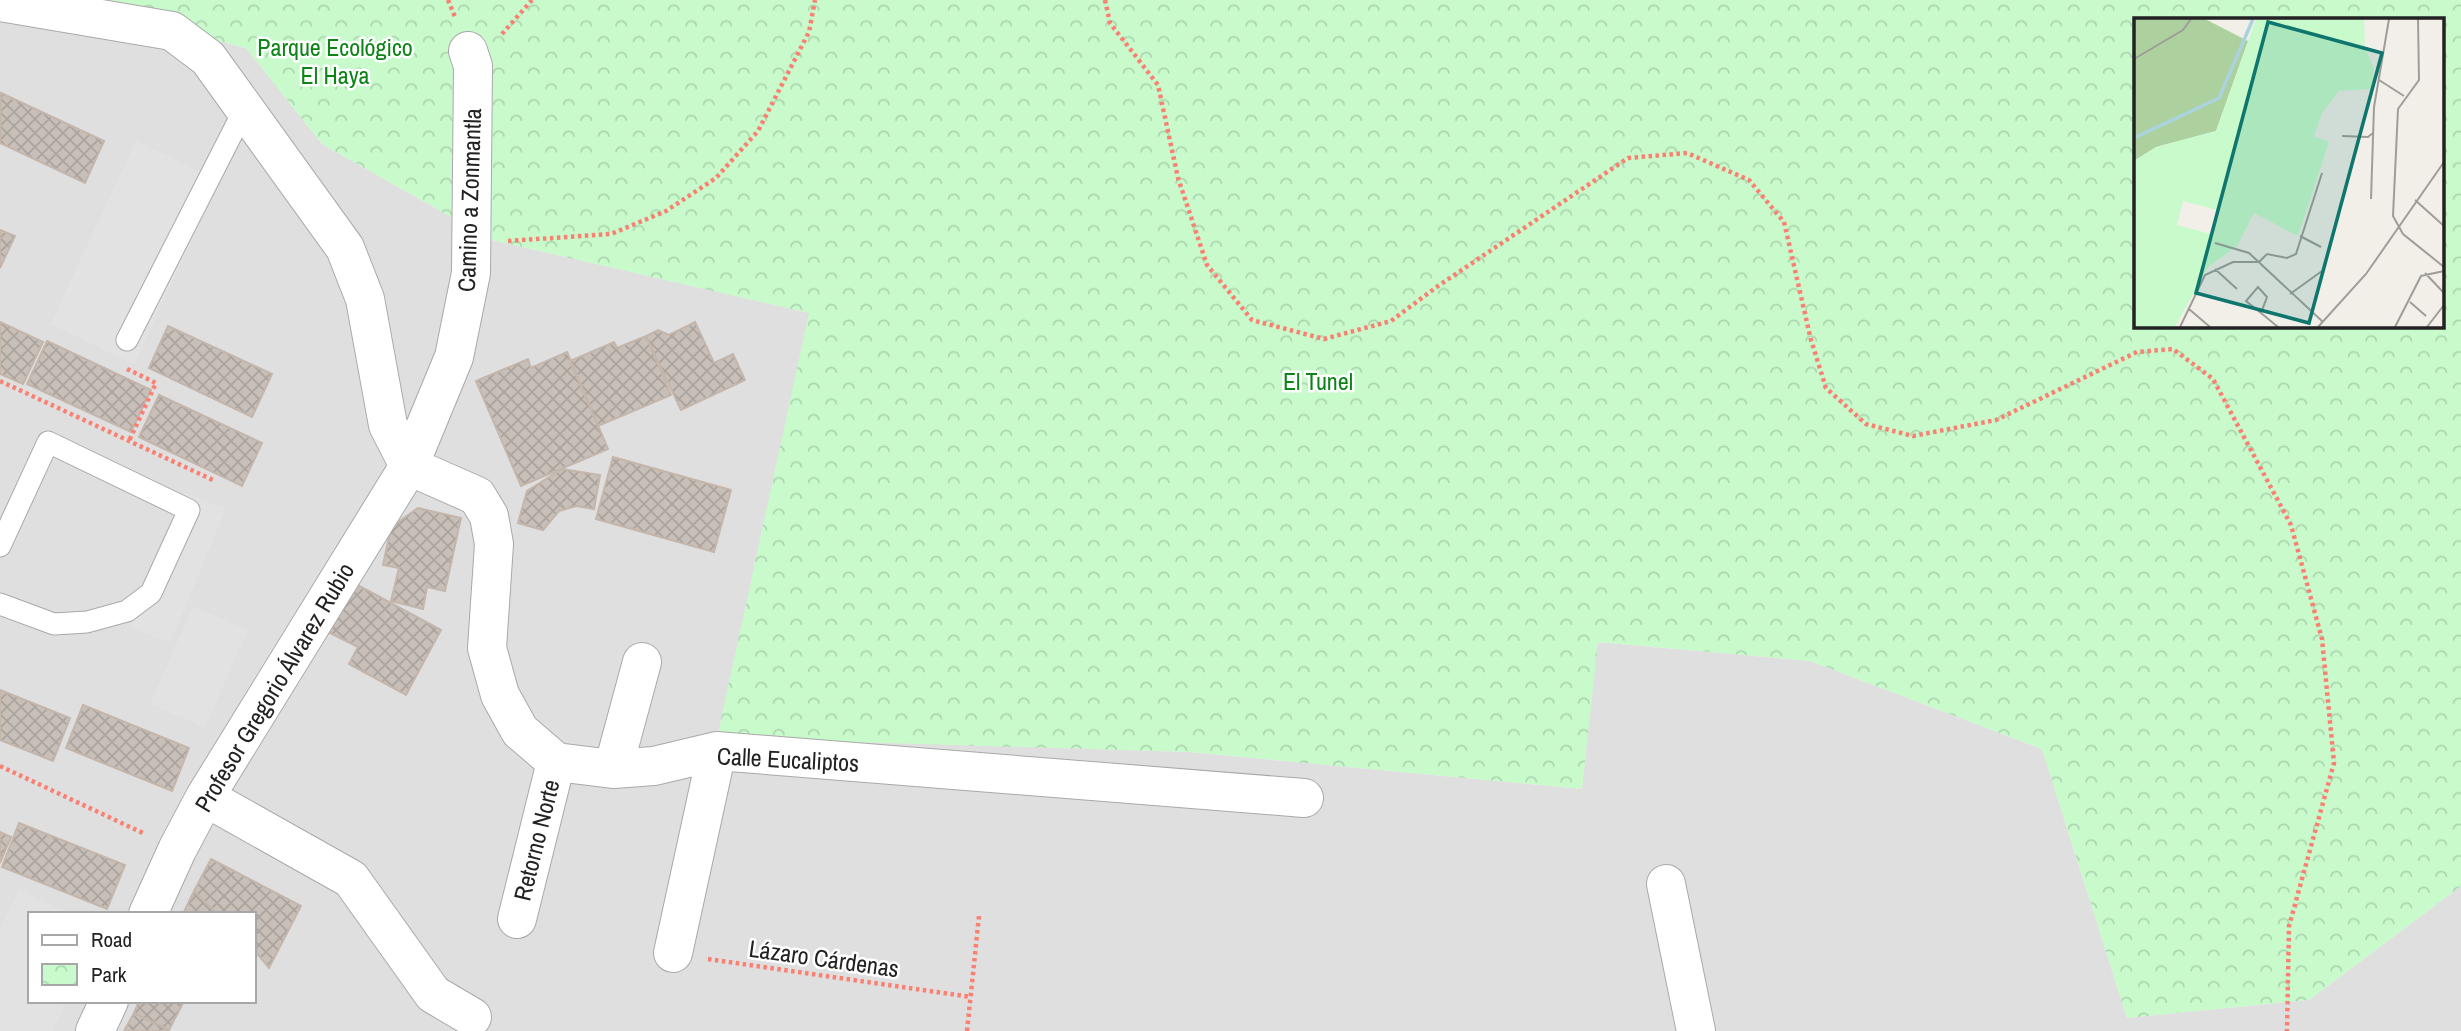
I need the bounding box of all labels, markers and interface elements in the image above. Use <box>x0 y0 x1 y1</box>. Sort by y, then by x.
inset map <box>2134 18 2444 327</box>
park label: Parque Ecológico El Haya <box>257 31 413 91</box>
street label: Camino a Zonmantla <box>450 108 488 292</box>
park label: El Tunel <box>1283 365 1353 397</box>
street label: Profesor Gregorio Álvarez Rubio <box>187 556 361 818</box>
street label: Calle Eucaliptos <box>716 739 860 779</box>
street label: Retorno Norte <box>506 776 566 904</box>
legend <box>28 912 256 1003</box>
text: Road <box>91 925 132 954</box>
street label: Lázaro Cárdenas <box>747 932 901 984</box>
text: Park <box>91 960 127 989</box>

